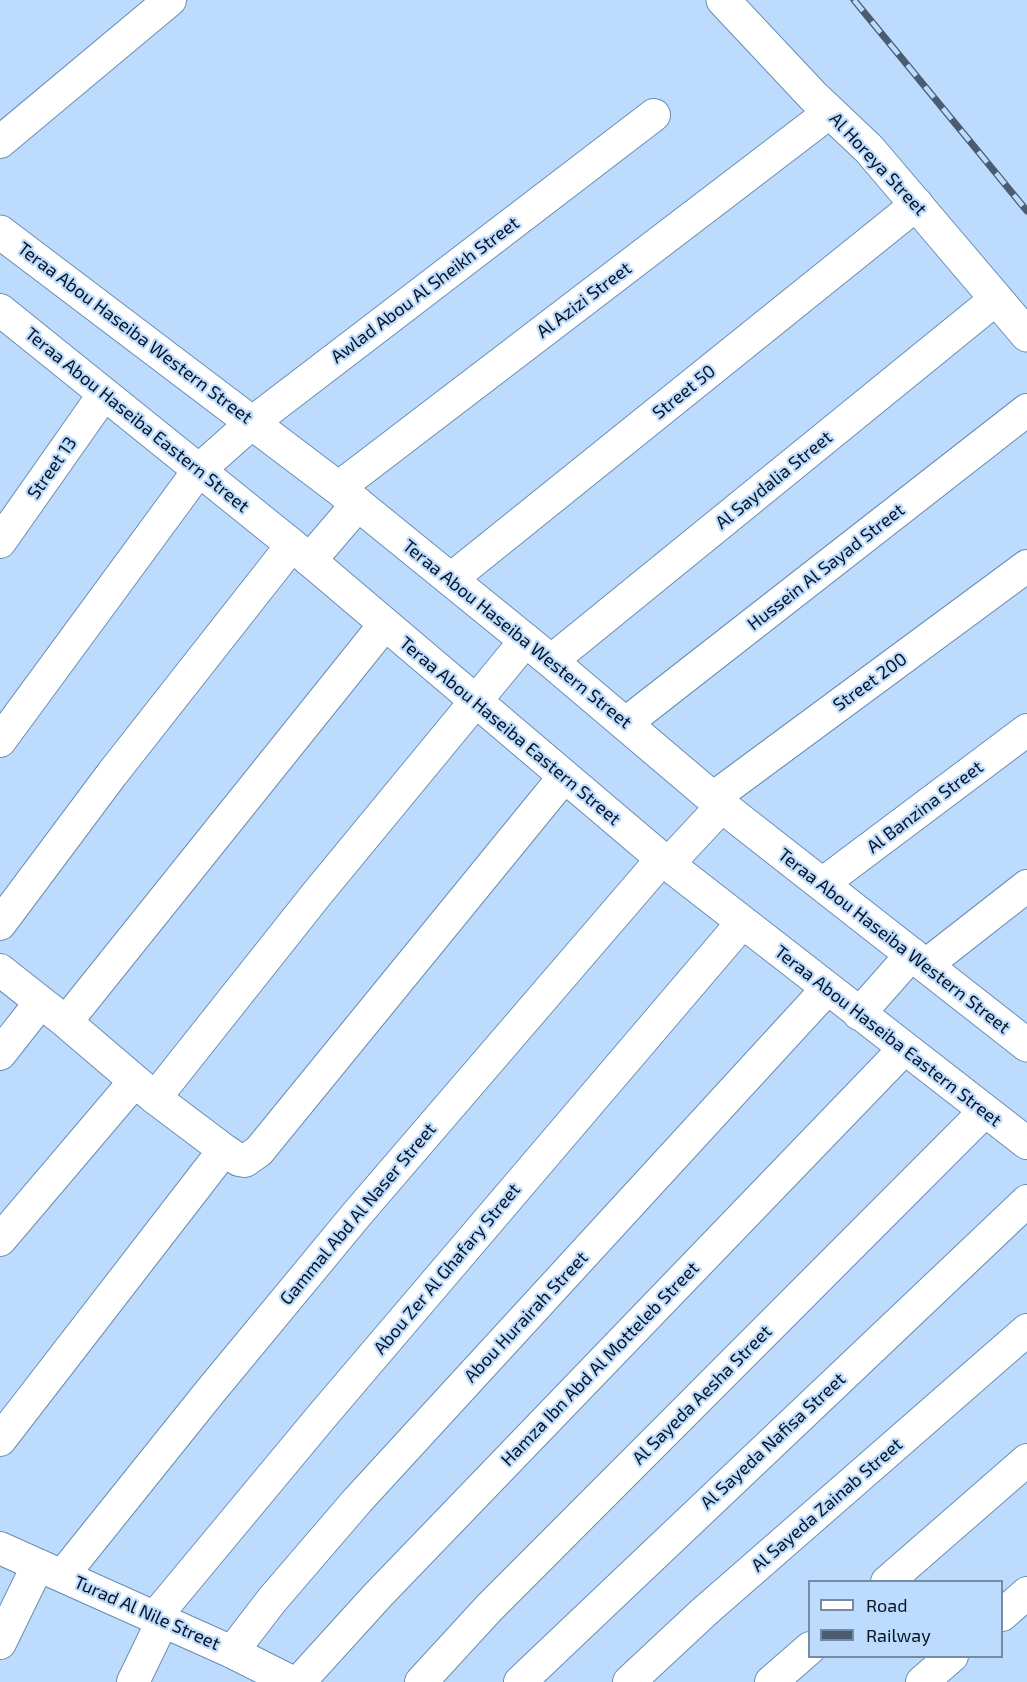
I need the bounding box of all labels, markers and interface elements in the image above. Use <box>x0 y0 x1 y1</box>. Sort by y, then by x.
street label: Al Horeya Street <box>825 108 931 220</box>
street label: Awlad Abou Al Sheikh Street <box>327 212 523 368</box>
street label: Teraa Abou Haseiba Western Street <box>13 238 257 428</box>
street label: Al Azizi Street <box>532 257 636 343</box>
street label: Teraa Abou Haseiba Eastern Street <box>21 323 253 517</box>
street label: Street 50 <box>648 360 720 424</box>
street label: Al Saydalia Street <box>711 426 837 534</box>
street label: Street 13 <box>23 433 81 503</box>
street label: Hussein Al Sayad Street <box>743 499 909 635</box>
street label: Teraa Abou Haseiba Western Street <box>398 535 636 733</box>
street label: Teraa Abou Haseiba Eastern Street <box>395 632 625 830</box>
street label: Street 200 <box>829 648 911 716</box>
street label: Al Banzina Street <box>863 756 987 858</box>
street label: Teraa Abou Haseiba Western Street <box>774 844 1014 1038</box>
street label: Teraa Abou Haseiba Eastern Street <box>770 941 1006 1131</box>
street label: Gammal Abd Al Naser Street <box>276 1119 440 1309</box>
street label: Abou Zer Al Ghafary Street <box>369 1179 525 1359</box>
street label: Abou Hurairah Street <box>460 1247 592 1387</box>
street label: Hamza Ibn Abd Al Motteleb Street <box>497 1258 703 1470</box>
street label: Al Sayeda Aesha Street <box>628 1321 776 1469</box>
street label: Al Sayeda Nafisa Street <box>696 1368 850 1514</box>
street label: Al Sayeda Zainab Street <box>747 1434 907 1576</box>
street label: Turad Al Nile Street <box>71 1571 223 1655</box>
legend <box>808 1580 1003 1658</box>
text: Road <box>866 1594 907 1616</box>
text: Railway <box>866 1624 931 1646</box>

